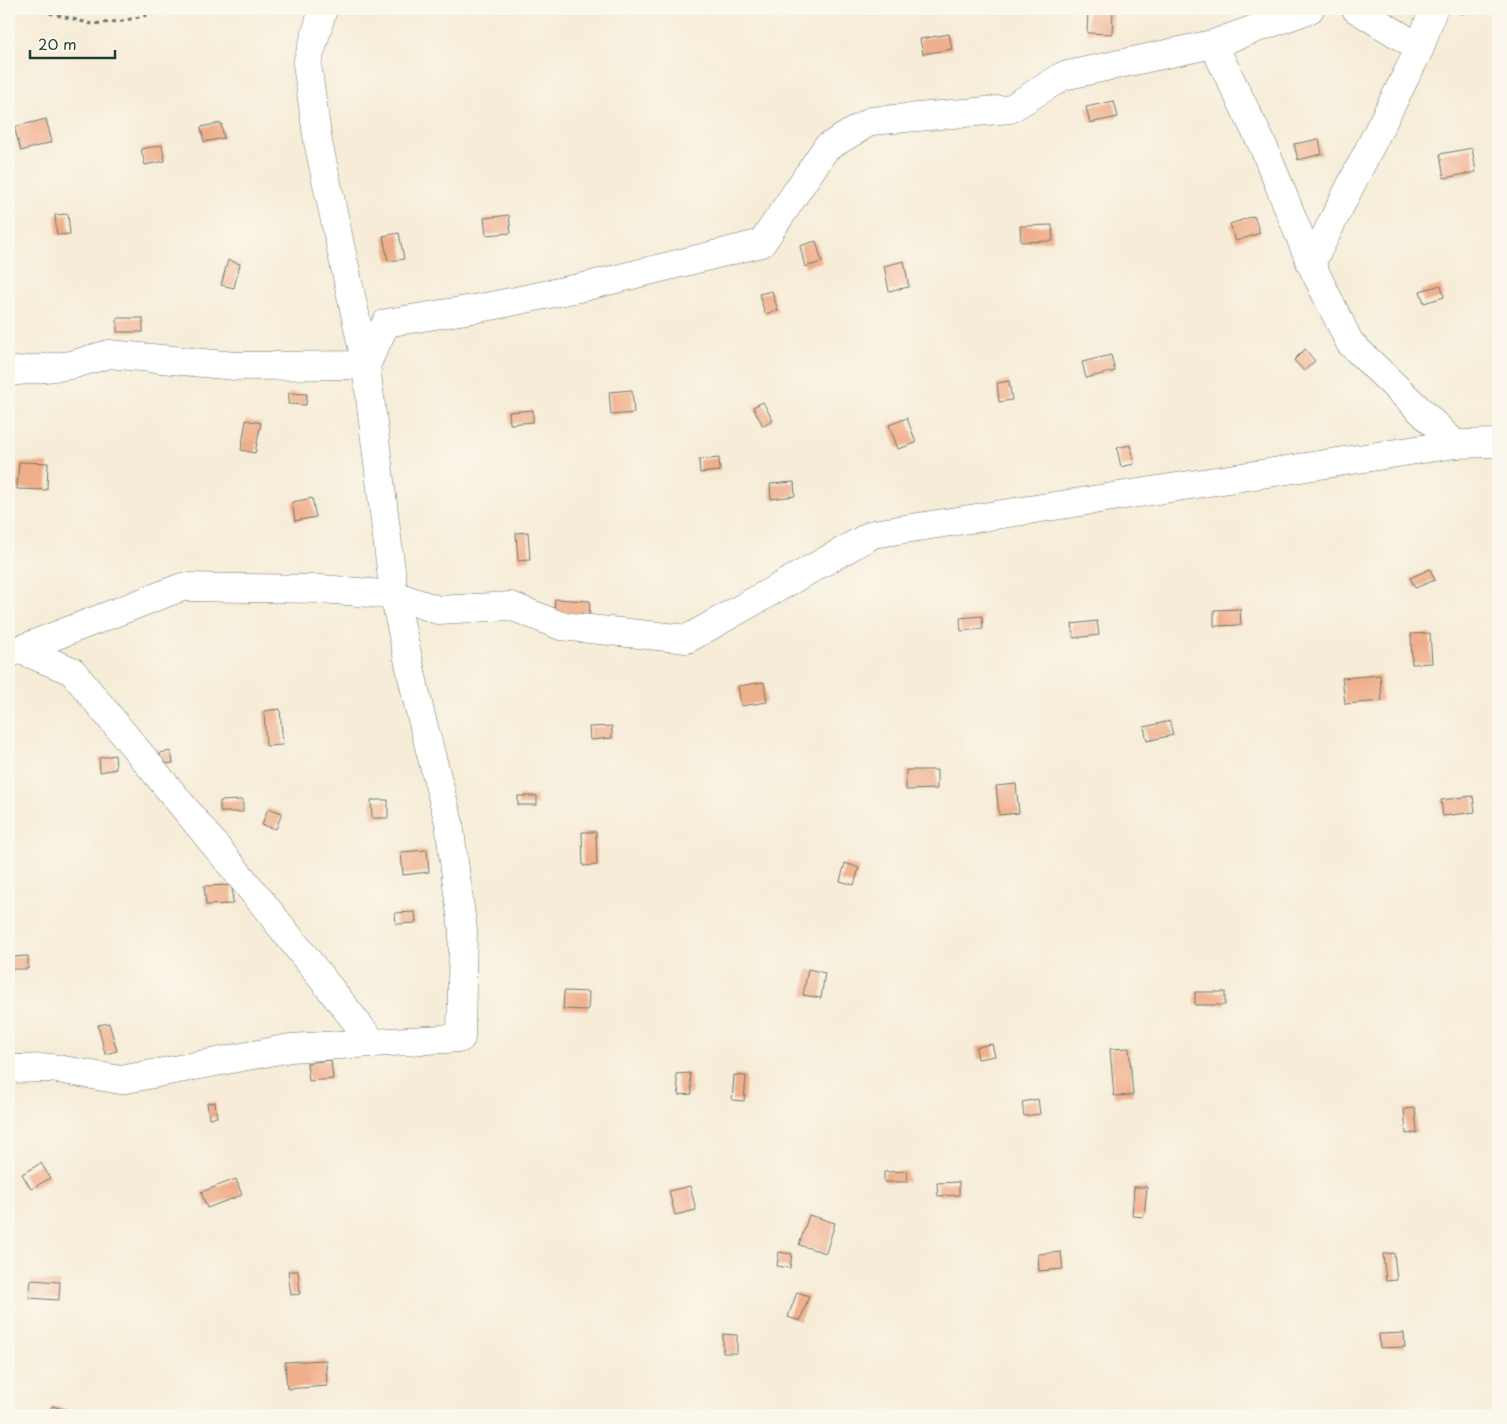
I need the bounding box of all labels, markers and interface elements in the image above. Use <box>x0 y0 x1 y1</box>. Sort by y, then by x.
scale bar <box>30 28 115 60</box>
text: 20 m <box>38 32 77 55</box>

